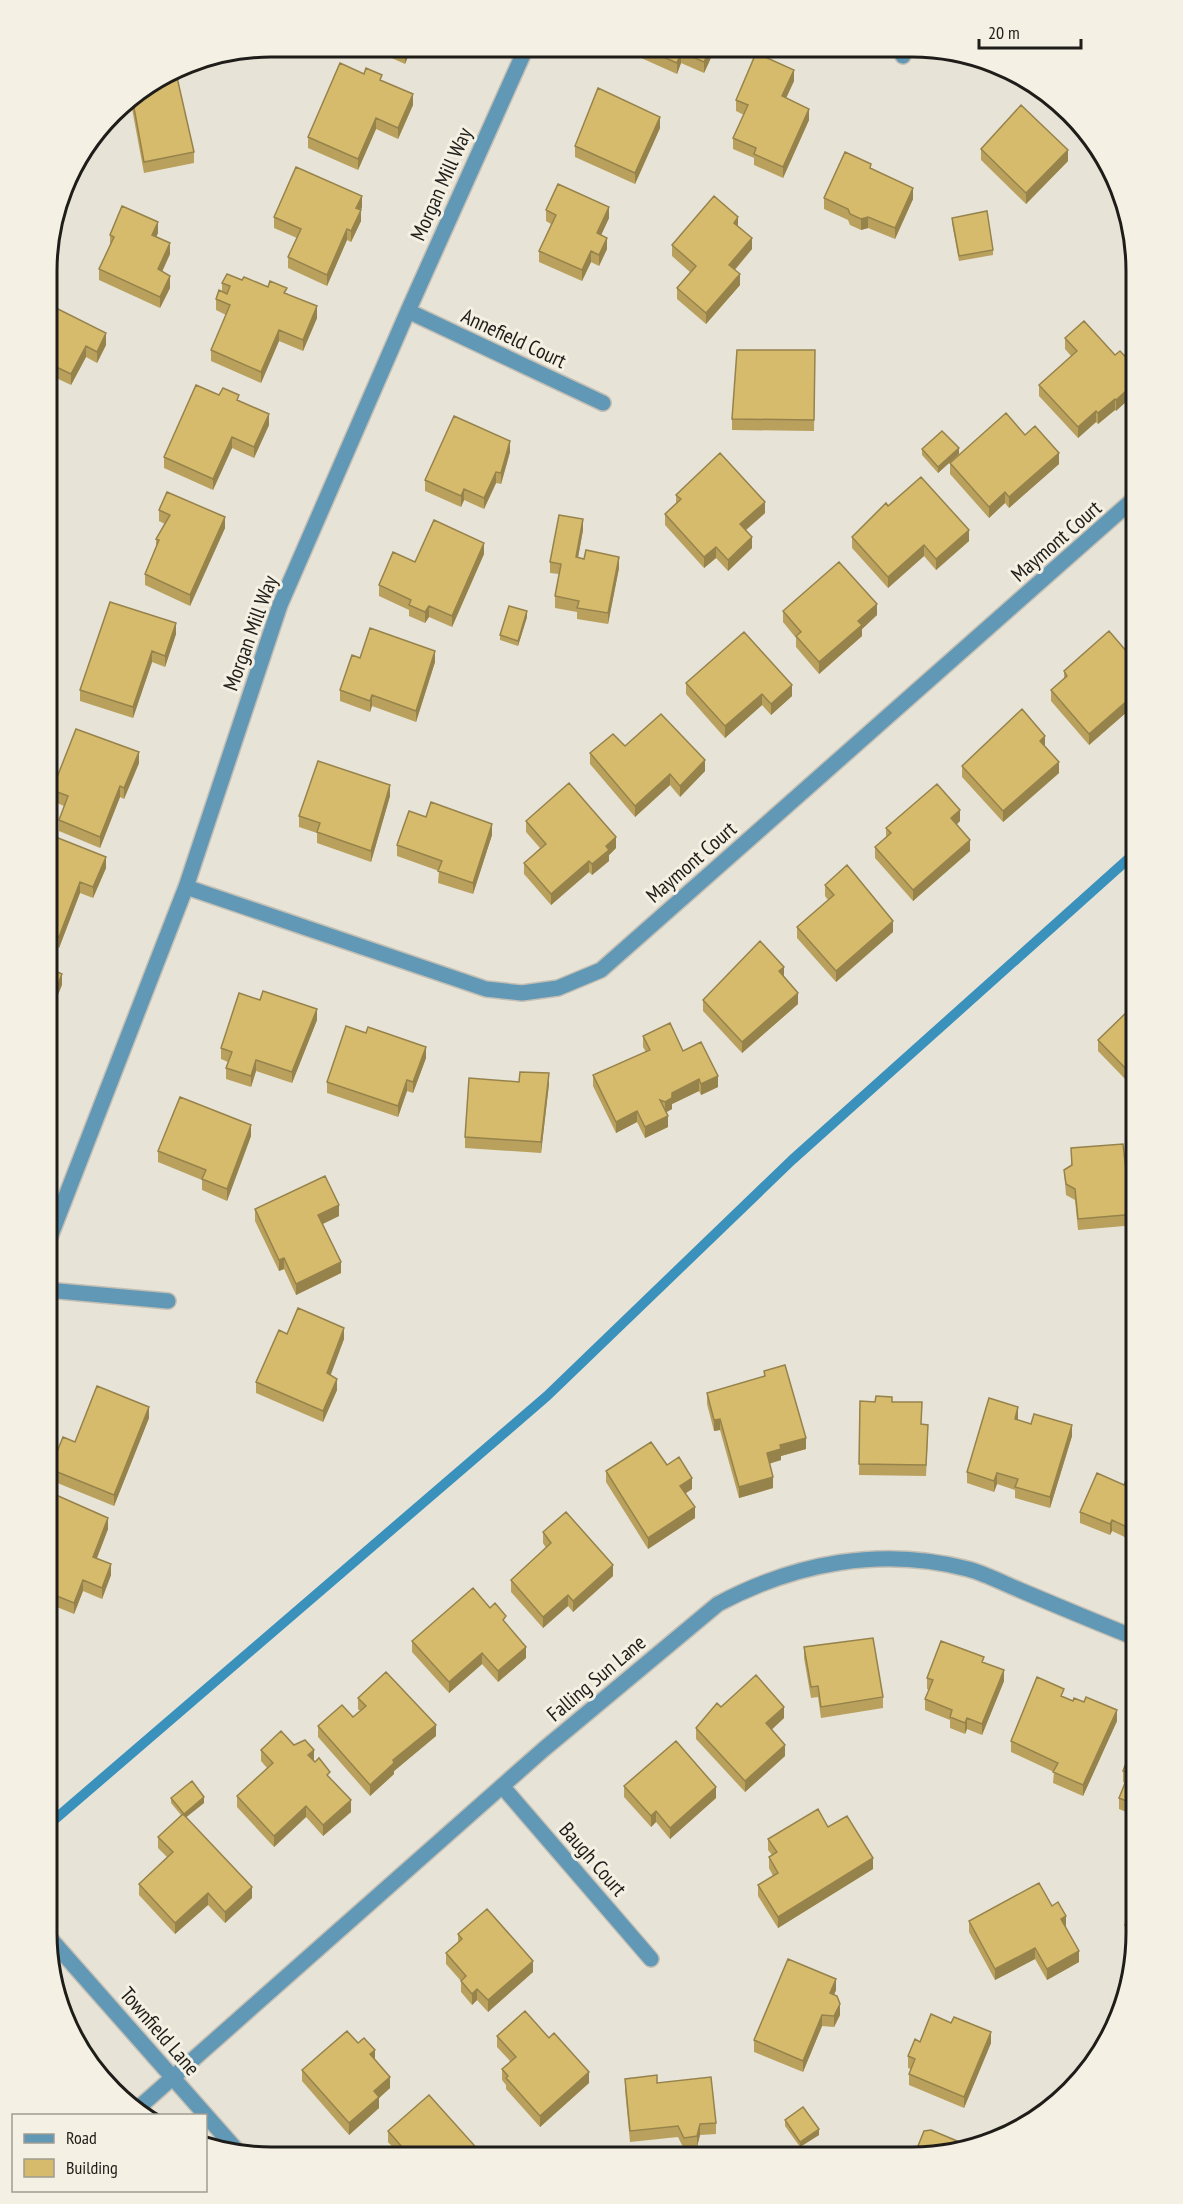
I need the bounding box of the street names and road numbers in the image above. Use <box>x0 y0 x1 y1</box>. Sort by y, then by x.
street label: Morgan Mill Way <box>404 123 478 245</box>
street label: Annefield Court <box>457 302 571 374</box>
street label: Maymont Court <box>1005 494 1107 588</box>
street label: Morgan Mill Way <box>217 571 283 694</box>
street label: Maymont Court <box>640 815 742 909</box>
street label: Falling Sun Lane <box>541 1629 651 1727</box>
street label: Baugh Court <box>553 1816 633 1902</box>
street label: Townfield Lane <box>114 1981 206 2081</box>

